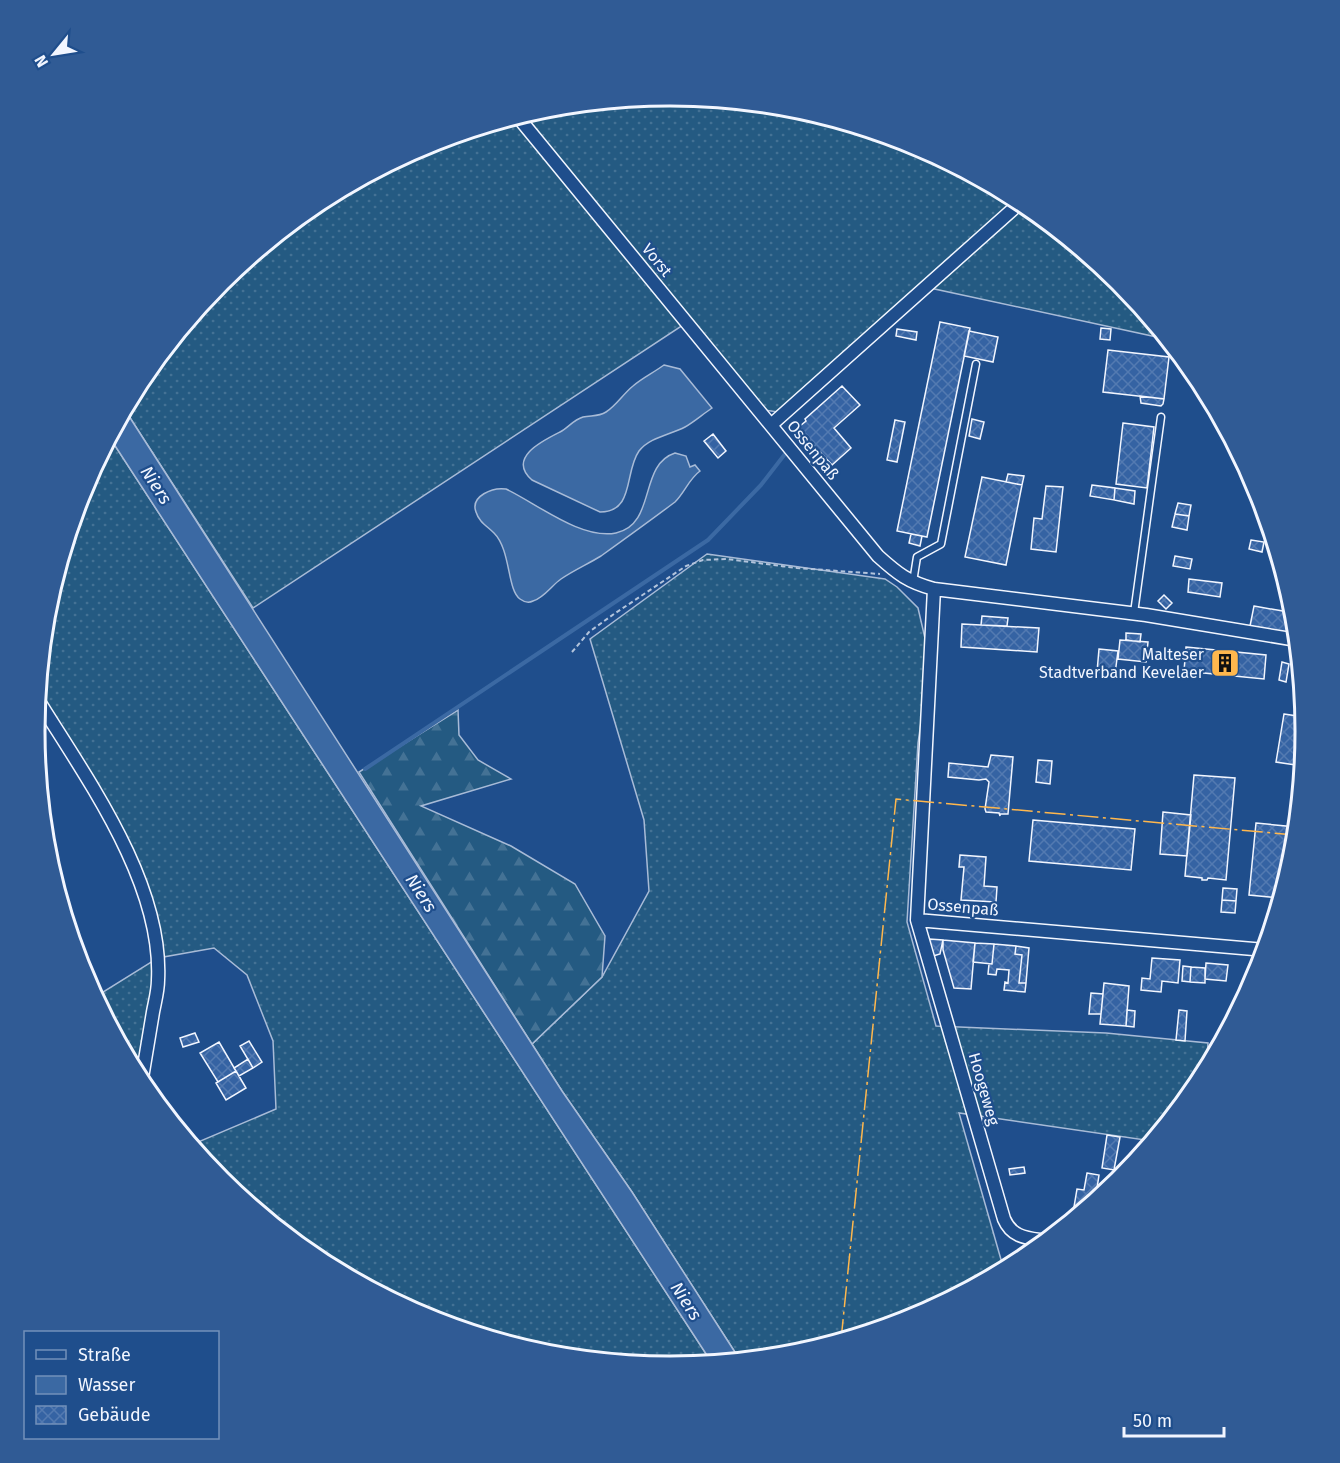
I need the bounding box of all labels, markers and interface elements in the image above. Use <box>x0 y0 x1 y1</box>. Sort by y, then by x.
north arrow <box>24 24 84 84</box>
text: N <box>31 52 52 71</box>
street label: Vorst <box>638 240 676 281</box>
street label: Ossenpaß <box>783 416 843 484</box>
water label: Niers <box>135 462 177 508</box>
place label: Malteser Stadtverband Kevelaer <box>1039 645 1205 682</box>
building icon: Malteser Stadtverband Kevelaer <box>1209 647 1241 679</box>
water label: Niers <box>400 870 442 916</box>
street label: Ossenpaß <box>927 894 999 920</box>
street label: Hoogeweg <box>965 1050 1004 1128</box>
water label: Niers <box>665 1278 707 1324</box>
legend <box>24 1331 219 1439</box>
text: Straße <box>78 1344 131 1366</box>
text: Wasser <box>78 1374 135 1396</box>
scale bar <box>1124 1400 1224 1438</box>
text: Gebäude <box>78 1404 151 1426</box>
text: 50 m <box>1133 1410 1172 1432</box>

